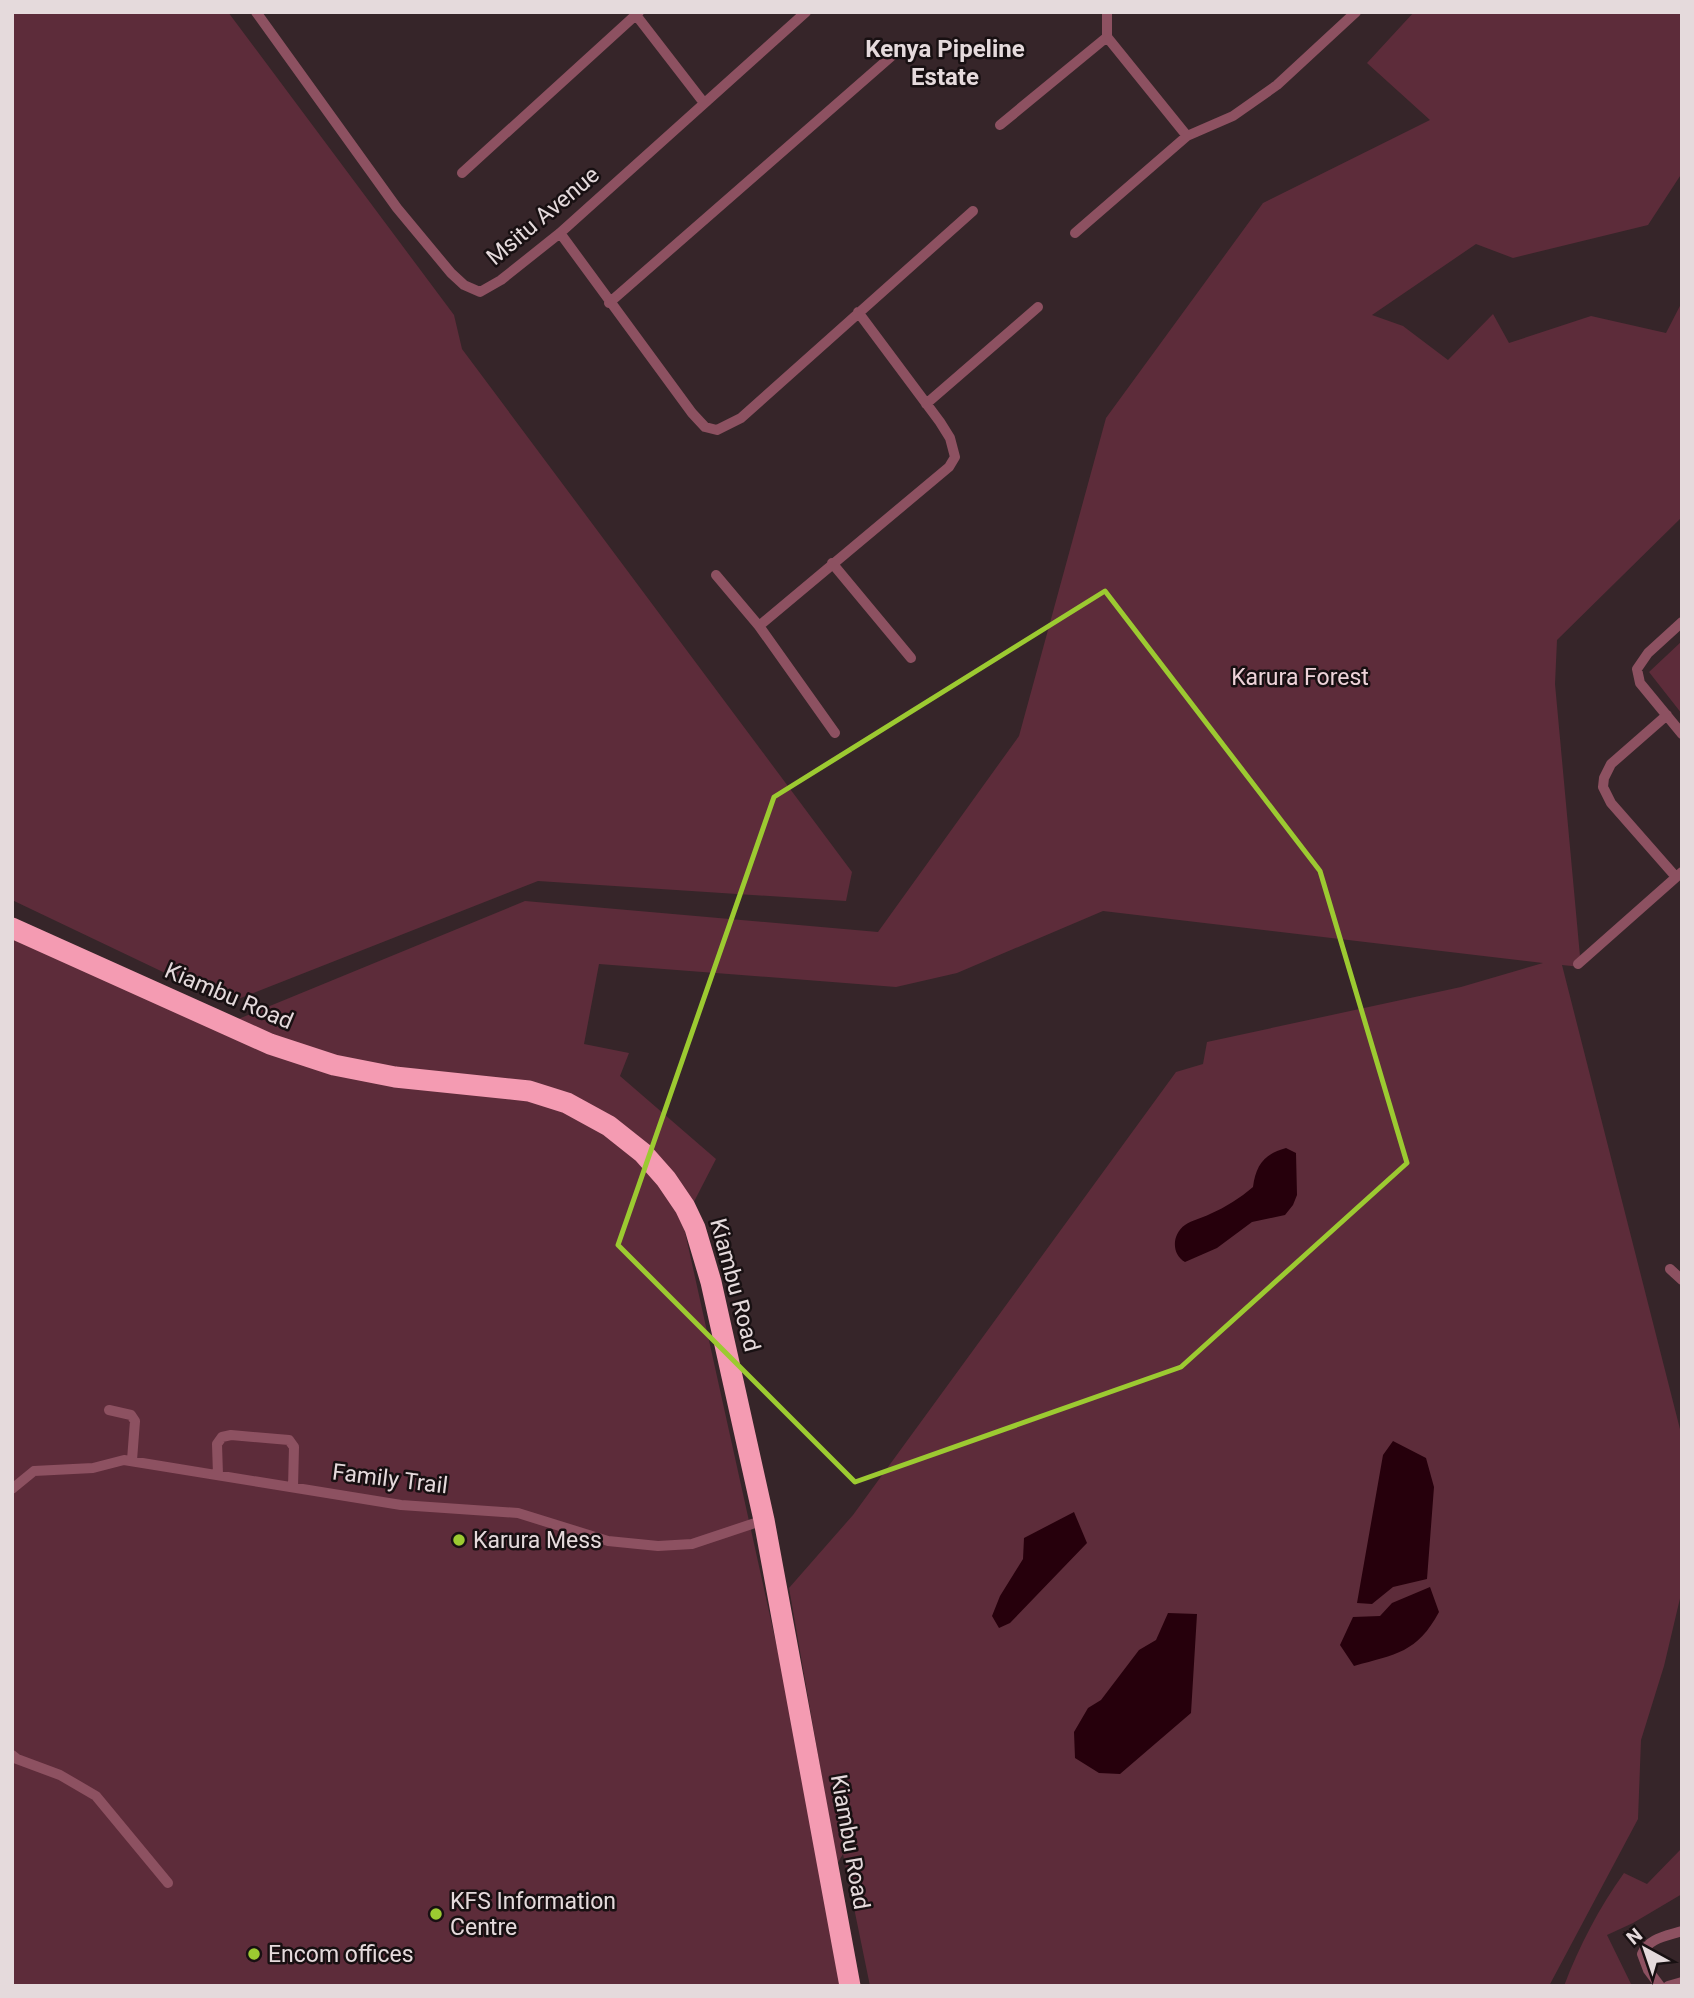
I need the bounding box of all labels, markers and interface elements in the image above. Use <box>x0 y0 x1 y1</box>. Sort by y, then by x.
district label: Kenya Pipeline Estate <box>865 35 1025 91</box>
street label: Msitu Avenue <box>481 161 605 271</box>
park label: Karura Forest <box>1231 664 1369 691</box>
street label: Kiambu Road <box>161 957 297 1035</box>
street label: Kiambu Road <box>704 1215 766 1355</box>
street label: Family Trail <box>331 1459 449 1499</box>
place label: Karura Mess <box>473 1527 602 1554</box>
marker: Karura Mess <box>451 1532 467 1548</box>
street label: Kiambu Road <box>825 1772 875 1912</box>
place label: KFS Information Centre <box>450 1888 616 1941</box>
marker: KFS Information Centre <box>428 1906 444 1922</box>
north arrow <box>1610 1914 1680 1984</box>
text: N <box>1622 1923 1647 1949</box>
place label: Encom offices <box>268 1941 414 1968</box>
marker: Encom offices <box>246 1946 262 1962</box>

